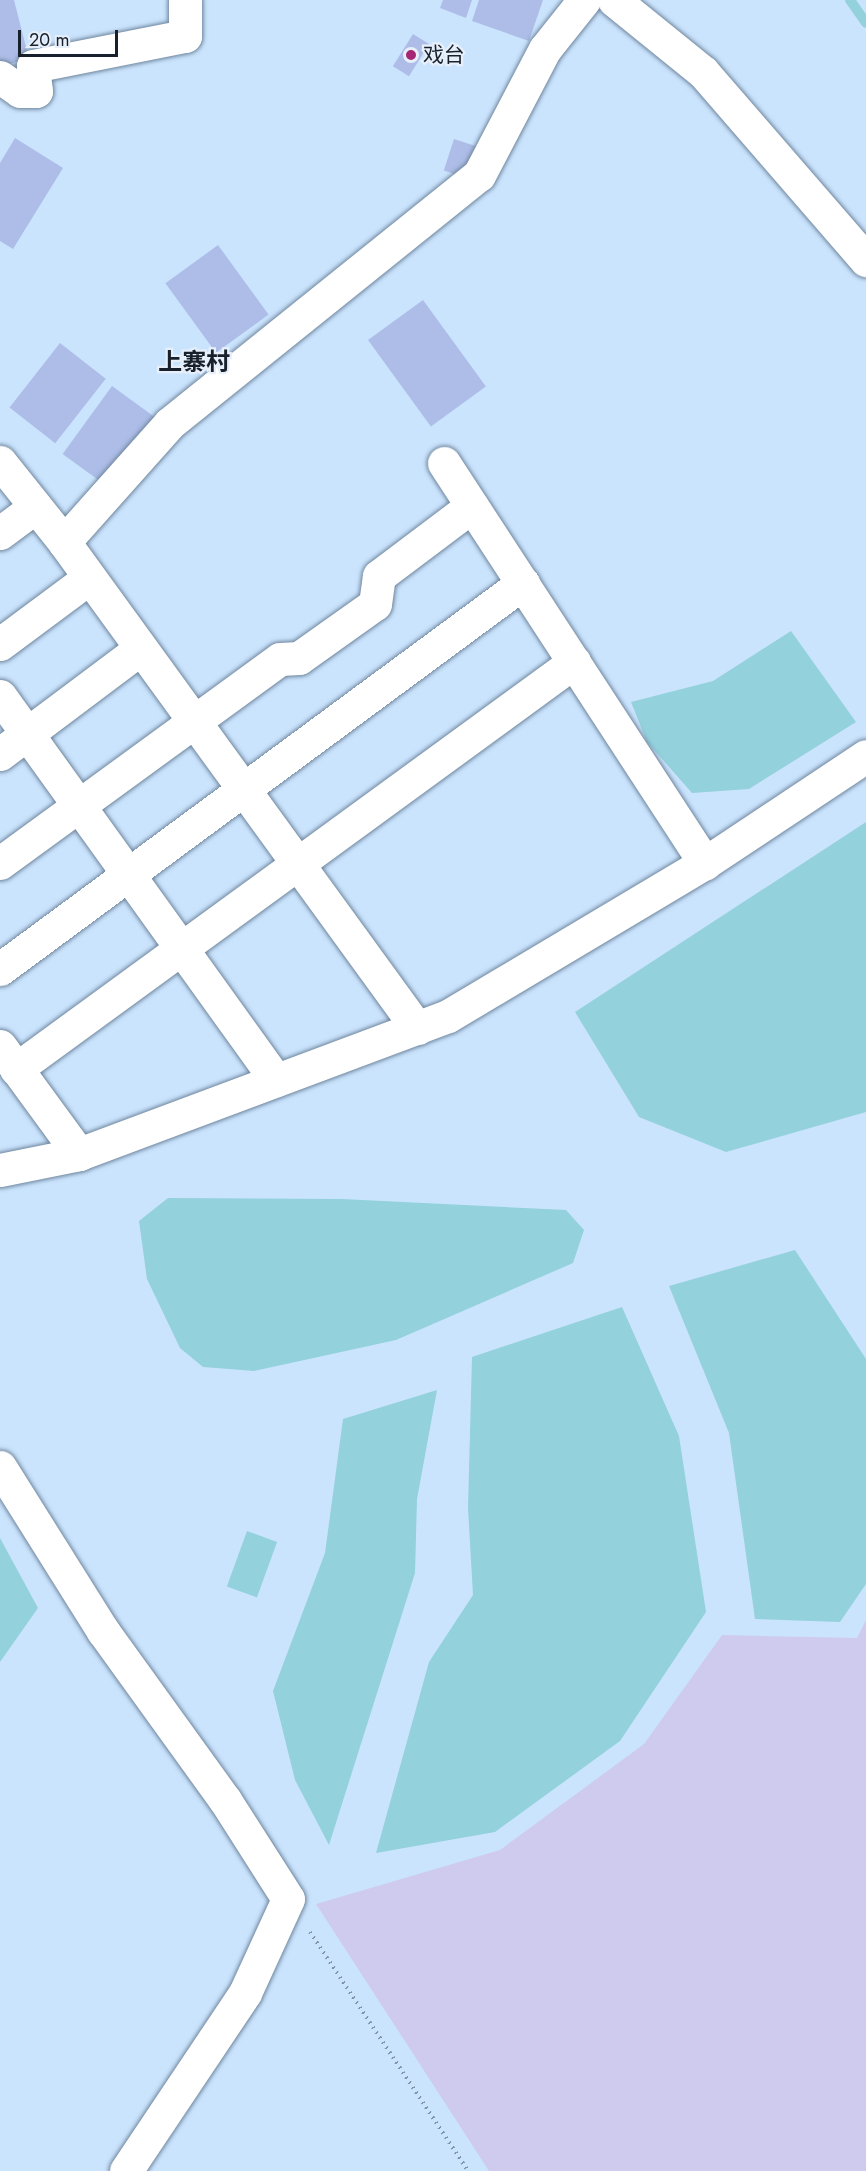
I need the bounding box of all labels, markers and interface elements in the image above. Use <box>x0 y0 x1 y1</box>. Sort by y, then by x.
scale bar <box>21 18 122 56</box>
text: 20 m <box>29 27 69 53</box>
place label: 戏台 <box>423 42 465 68</box>
marker: 戏台 <box>404 48 418 62</box>
district label: 上寨村 <box>158 348 230 376</box>

